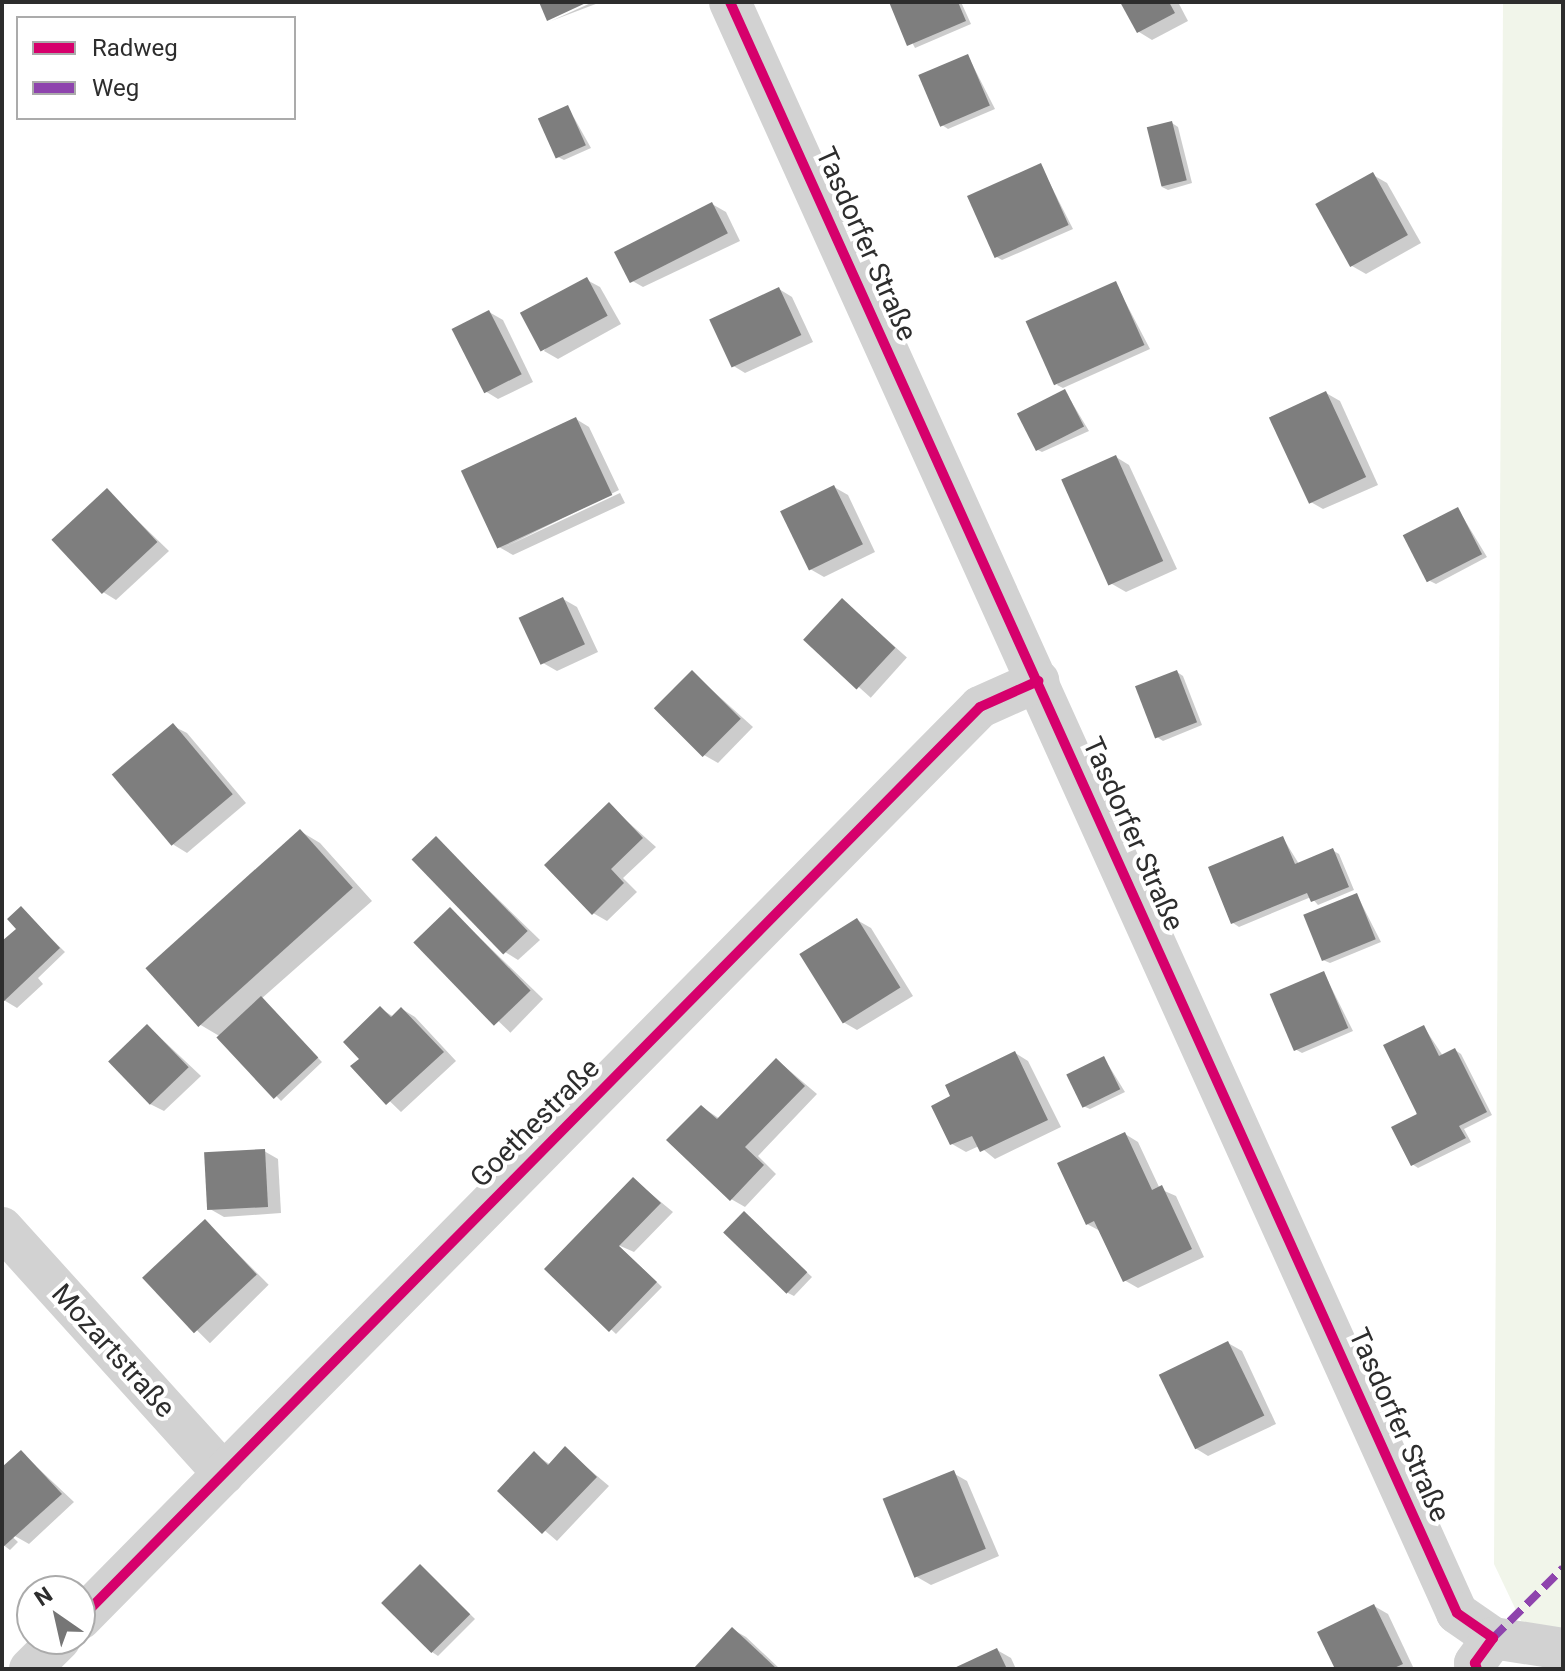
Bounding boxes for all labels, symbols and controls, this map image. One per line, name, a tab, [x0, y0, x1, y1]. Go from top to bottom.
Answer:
legend	[16, 16, 296, 120]
text: Radweg	[92, 34, 178, 62]
text: Weg	[92, 74, 139, 102]
street label: Tasdorfer Straße	[808, 142, 924, 346]
street label: Tasdorfer Straße	[1075, 732, 1191, 936]
street label: Goethestraße	[464, 1052, 606, 1194]
street label: Mozartstraße	[44, 1277, 182, 1425]
street label: Tasdorfer Straße	[1341, 1323, 1457, 1527]
north arrow	[16, 1575, 96, 1655]
text: N	[30, 1582, 57, 1611]

